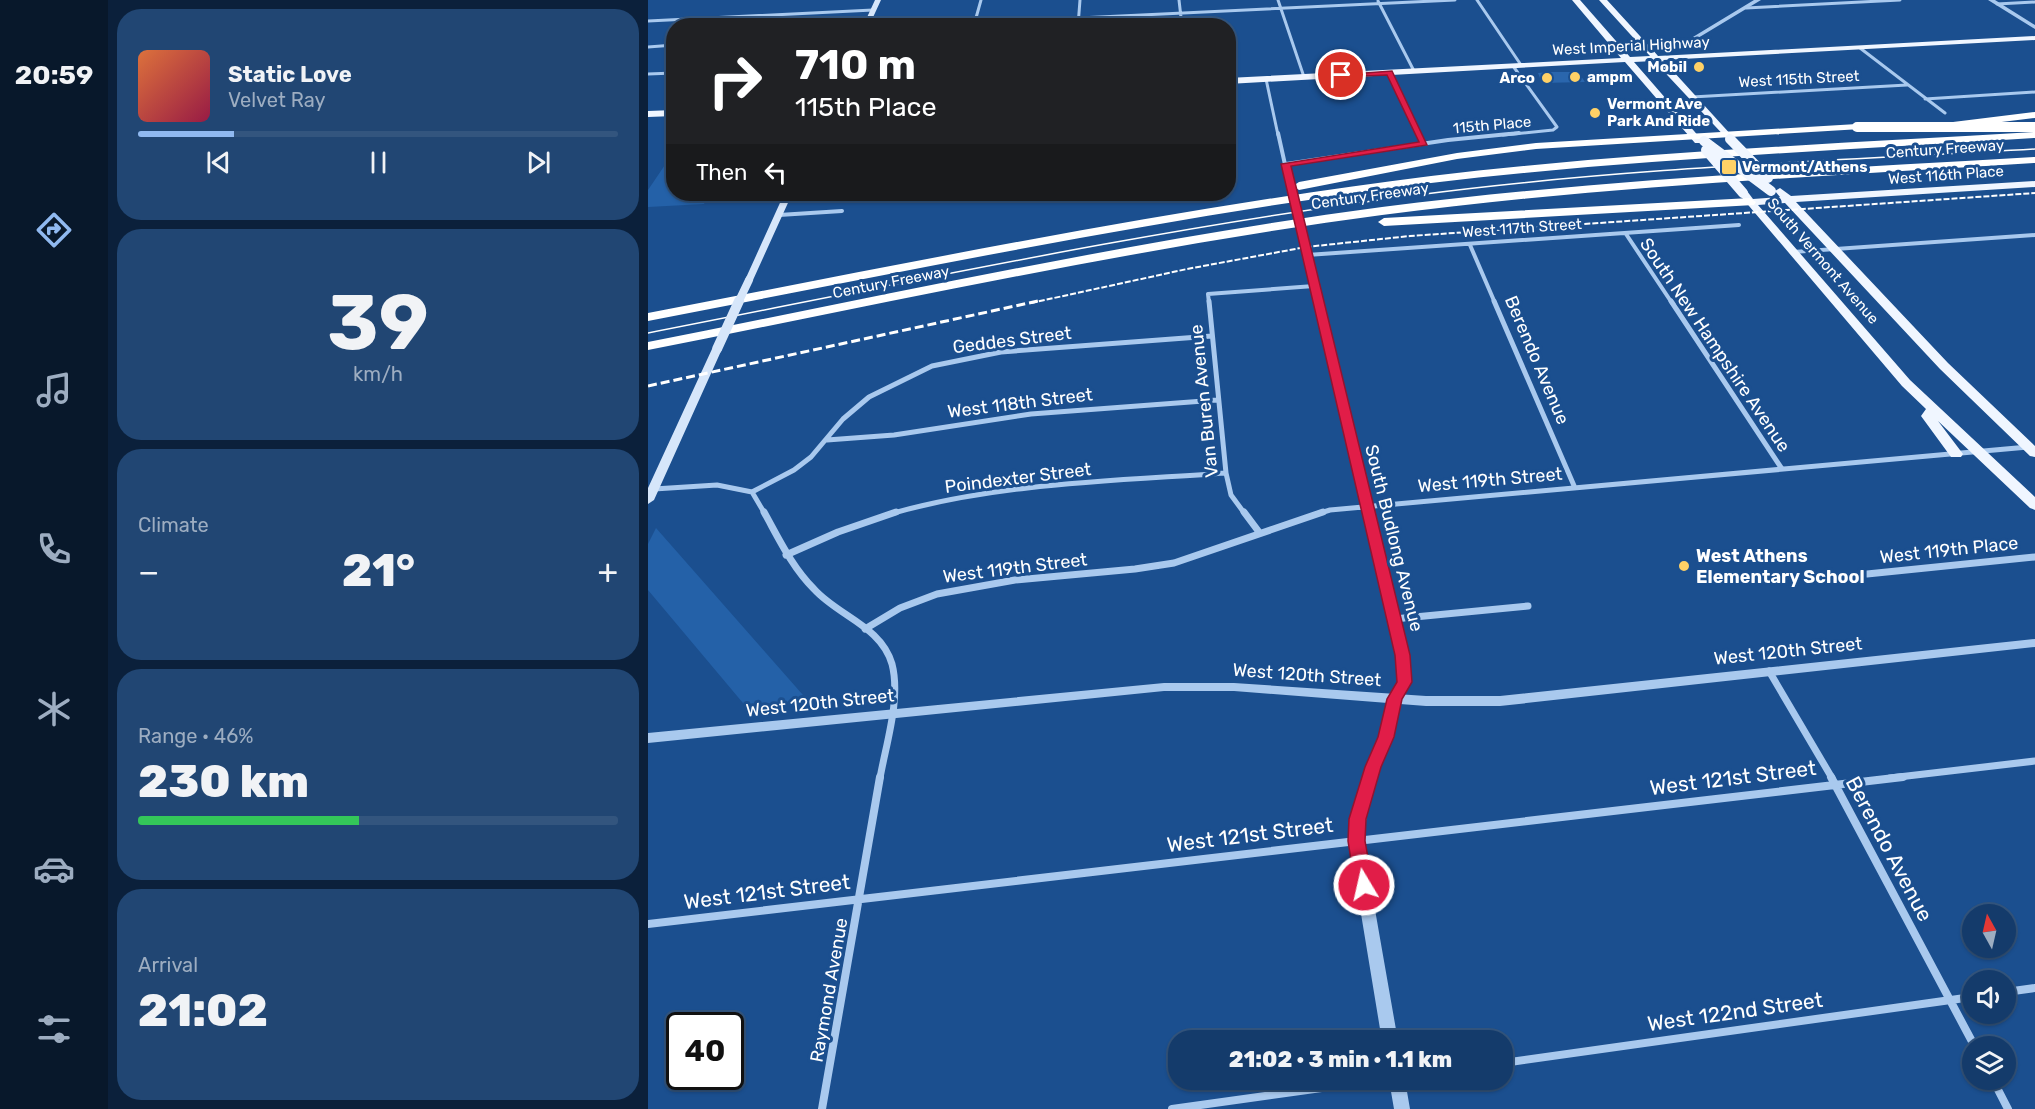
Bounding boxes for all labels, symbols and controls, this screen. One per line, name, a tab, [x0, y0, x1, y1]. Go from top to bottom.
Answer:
street label: West Imperial Highway	[1552, 33, 1710, 59]
text: 710 m	[795, 40, 916, 90]
icon: right	[696, 42, 774, 120]
pin	[1315, 49, 1366, 100]
icon: arrive	[1324, 58, 1357, 91]
place label: Mobil	[1647, 58, 1687, 76]
text: 20:59	[15, 59, 93, 91]
marker: Mobil	[1692, 60, 1706, 74]
text: Static Love	[228, 61, 352, 88]
street label: West 115th Street	[1738, 67, 1860, 91]
place label: ampm	[1587, 68, 1633, 86]
place label: Arco	[1500, 69, 1535, 87]
marker: ampm	[1568, 70, 1582, 84]
marker: Arco	[1540, 71, 1554, 85]
text: Velvet Ray	[228, 88, 326, 112]
text: 115th Place	[795, 91, 937, 123]
place label: Vermont Ave Park And Ride	[1607, 95, 1710, 130]
marker: Vermont Ave Park And Ride	[1588, 106, 1602, 120]
street label: 115th Place	[1452, 113, 1532, 137]
street label: Century Freeway	[1885, 136, 2005, 162]
icon: previous	[202, 146, 235, 179]
icon: pause	[362, 146, 395, 179]
icon: next	[522, 146, 555, 179]
icon: left	[759, 156, 792, 189]
marker: Vermont/Athens	[1720, 158, 1738, 176]
place label: Vermont/Athens	[1742, 158, 1868, 176]
text: Then	[696, 159, 747, 186]
street label: West 116th Place	[1887, 162, 2005, 188]
street label: Century Freeway	[1310, 179, 1430, 213]
street label: South Vermont Avenue	[1763, 194, 1883, 328]
icon: directions	[33, 209, 75, 251]
street label: West 117th Street	[1462, 215, 1583, 241]
street label: South New Hampshire Avenue	[1635, 234, 1795, 456]
street label: Century Freeway	[831, 262, 951, 302]
text: 39	[327, 276, 429, 369]
street label: Berendo Avenue	[1500, 292, 1574, 428]
street label: Geddes Street	[951, 322, 1073, 358]
street label: Van Buren Avenue	[1185, 324, 1223, 478]
text: km/h	[353, 362, 403, 386]
icon: music	[33, 369, 75, 411]
street label: West 118th Street	[946, 383, 1094, 423]
street label: South Budlong Avenue	[1360, 442, 1428, 634]
street label: Poindexter Street	[944, 458, 1092, 498]
street label: West 119th Street	[1417, 463, 1563, 497]
text: Climate	[138, 513, 209, 537]
icon: phone	[33, 528, 75, 570]
street label: West 119th Place	[1879, 532, 2019, 568]
text: 21°	[342, 544, 415, 597]
place label: West Athens Elementary School	[1696, 545, 1865, 588]
street label: West 119th Street	[942, 548, 1088, 588]
text: −	[138, 552, 159, 591]
text: +	[597, 552, 618, 591]
marker: West Athens Elementary School	[1677, 559, 1691, 573]
street label: West 120th Street	[1713, 632, 1863, 670]
street label: West 120th Street	[1232, 659, 1382, 691]
street label: West 120th Street	[745, 684, 895, 722]
icon: climate	[33, 688, 75, 730]
text: Range · 46%	[138, 724, 254, 748]
text: 230 km	[138, 755, 309, 808]
street label: West 121st Street	[1648, 755, 1817, 800]
street label: Berendo Avenue	[1841, 772, 1938, 926]
street label: West 121st Street	[1165, 812, 1334, 857]
icon: car	[33, 848, 75, 890]
position arrow	[1332, 853, 1396, 917]
street label: West 121st Street	[682, 869, 851, 914]
north arrow	[1962, 904, 2016, 958]
map controls	[1962, 904, 2016, 1090]
street label: Raymond Avenue	[805, 916, 853, 1064]
text: Arrival	[138, 953, 198, 977]
button: sound	[1962, 970, 2016, 1024]
text: 21:02	[138, 984, 268, 1037]
street label: West 122nd Street	[1646, 987, 1824, 1036]
icon: filters	[33, 1008, 75, 1050]
speed limit sign: 40	[666, 1012, 744, 1090]
button: layers	[1962, 1036, 2016, 1090]
text: 21:02 · 3 min · 1.1 km	[1229, 1046, 1452, 1073]

